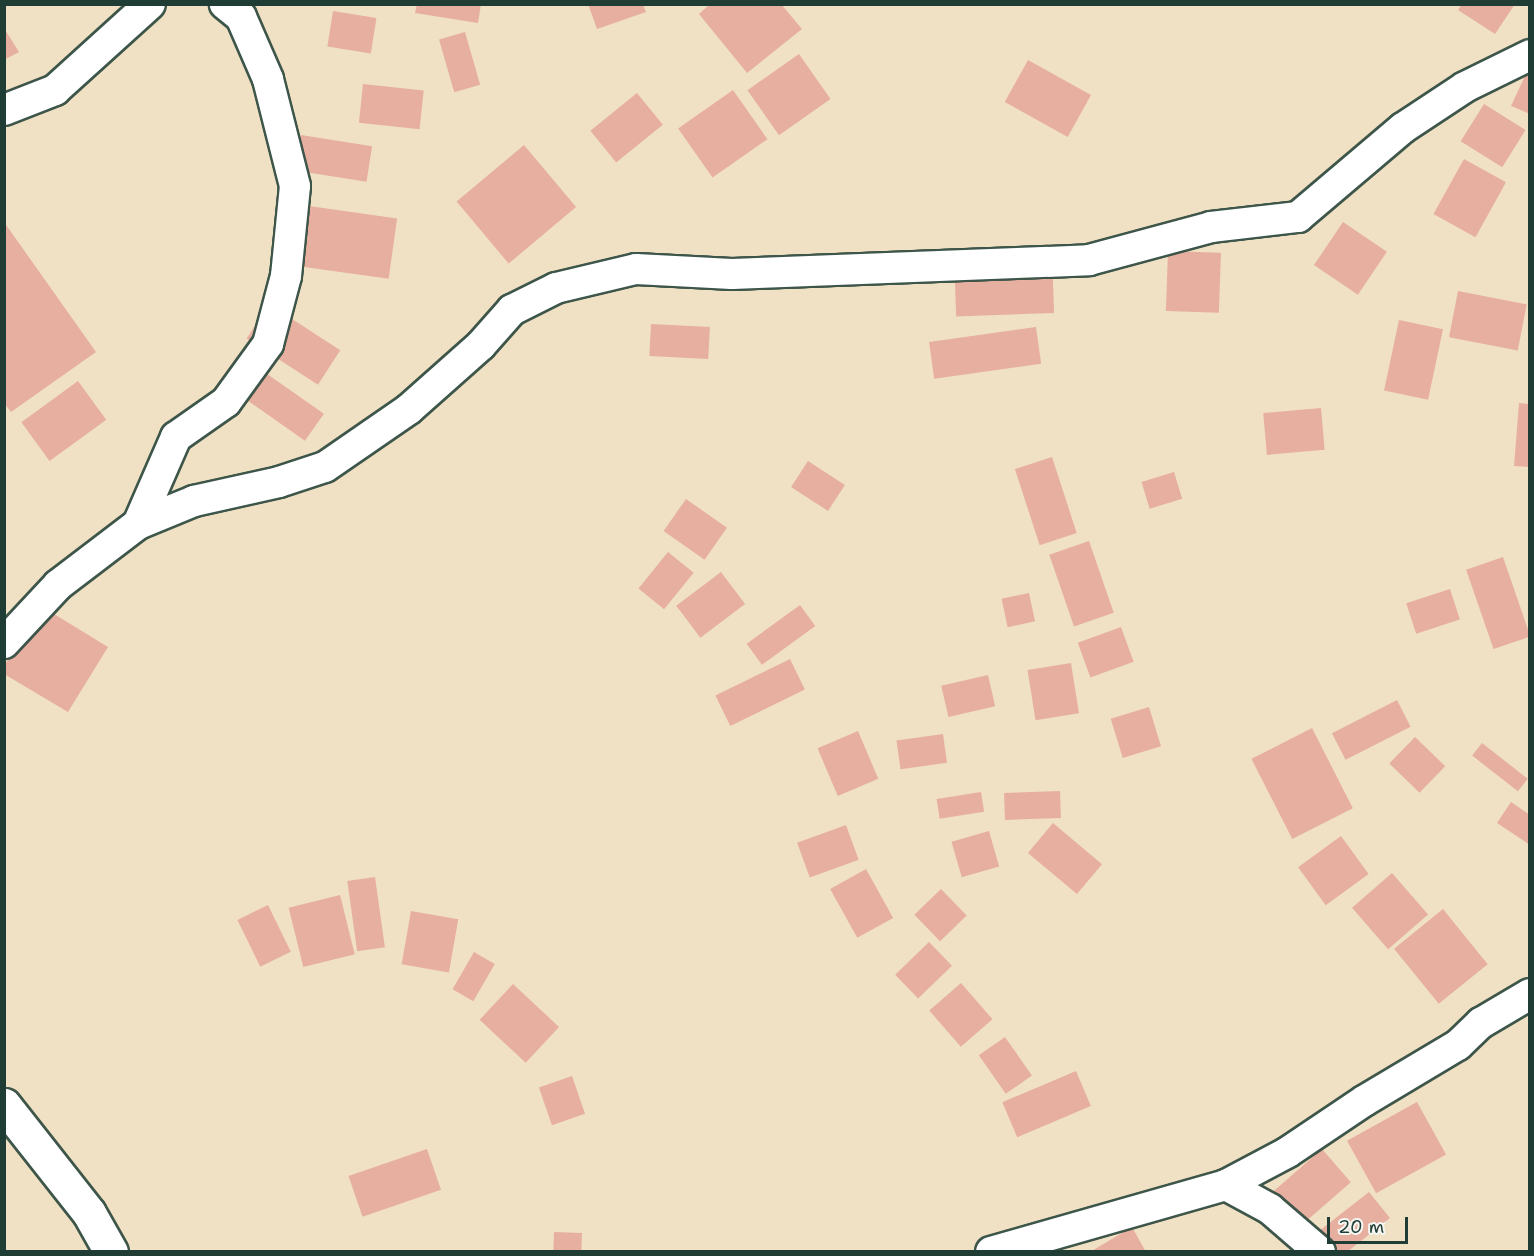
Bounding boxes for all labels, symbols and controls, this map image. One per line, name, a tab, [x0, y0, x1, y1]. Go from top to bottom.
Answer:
scale bar	[1330, 1205, 1411, 1243]
text: 20 m	[1338, 1215, 1384, 1239]

